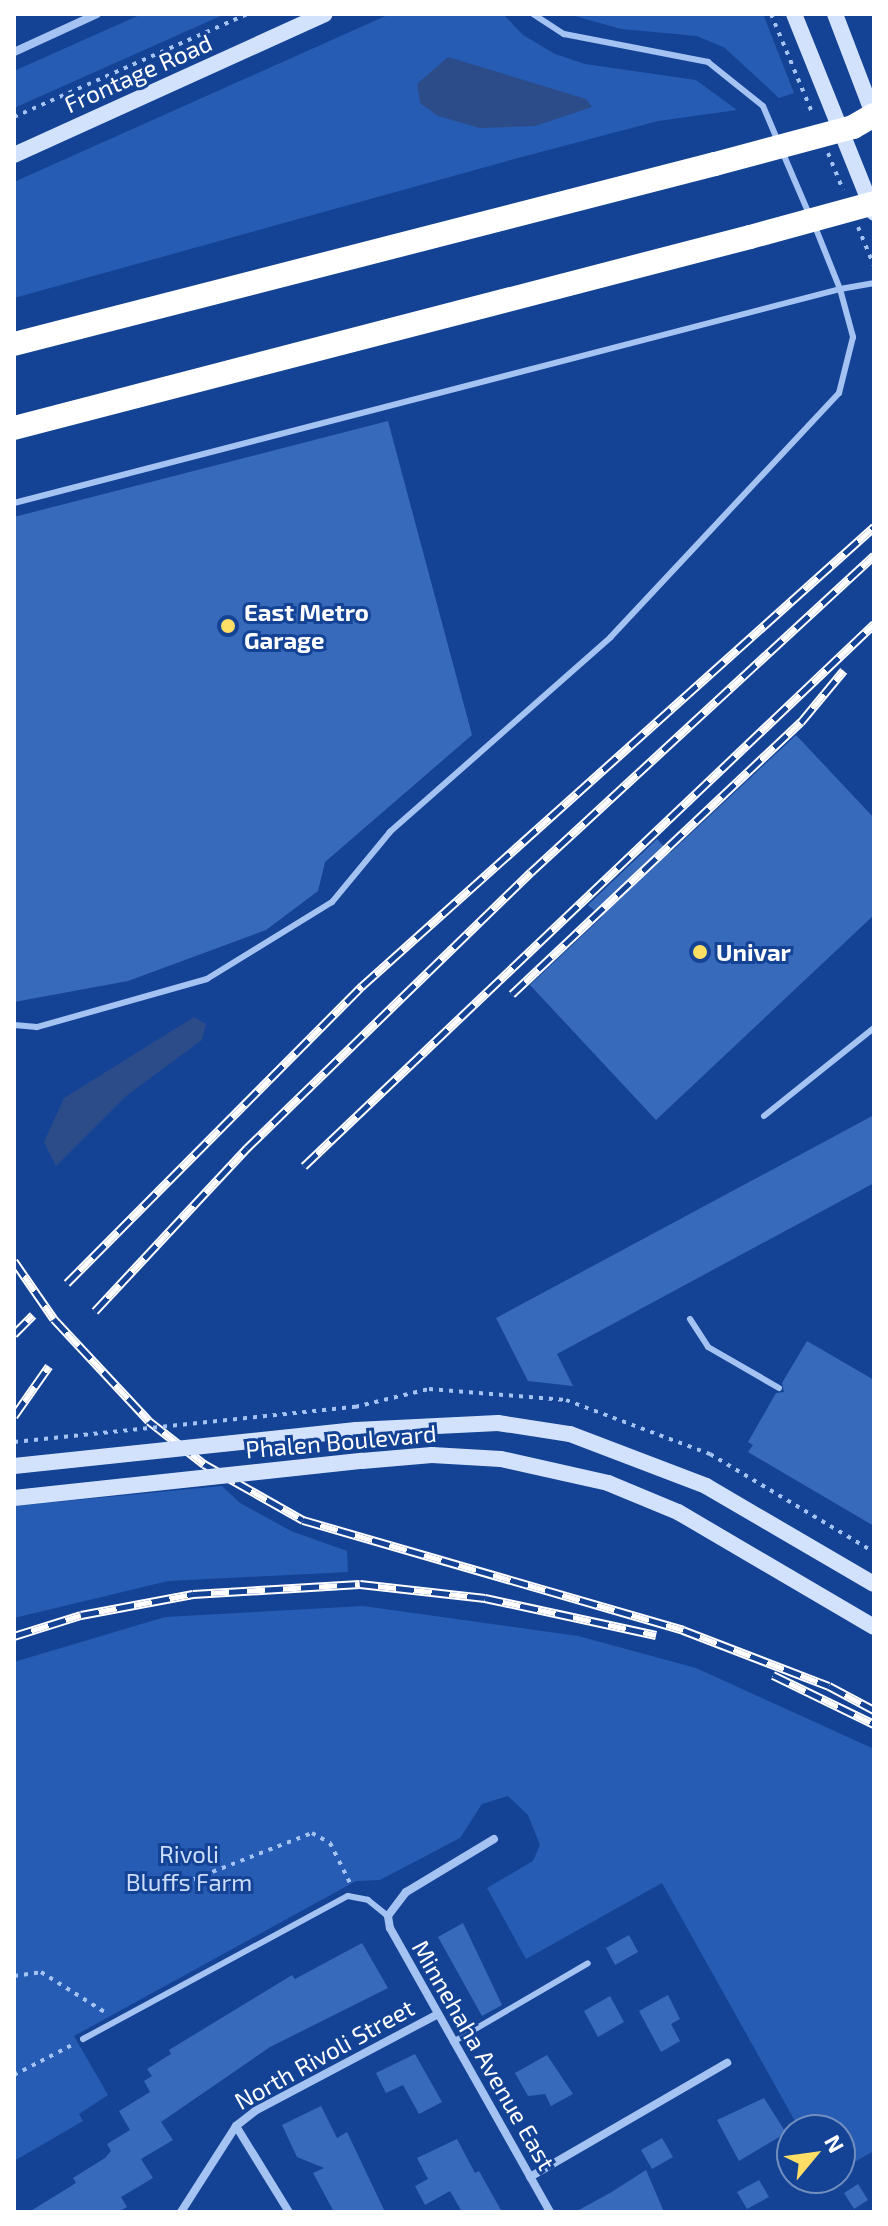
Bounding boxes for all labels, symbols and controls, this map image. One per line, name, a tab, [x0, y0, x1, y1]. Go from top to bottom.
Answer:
street label: Frontage Road	[60, 28, 216, 118]
place label: East Metro Garage	[244, 598, 369, 654]
marker: East Metro Garage	[219, 617, 237, 635]
place label: Univar	[716, 938, 791, 966]
marker: Univar	[691, 943, 709, 961]
street label: Phalen Boulevard	[244, 1418, 438, 1464]
park label: Rivoli Bluffs Farm	[126, 1840, 252, 1896]
street label: Minnehaha Avenue East	[406, 1935, 562, 2175]
street label: North Rivoli Street	[229, 1993, 419, 2115]
north arrow	[776, 2114, 856, 2194]
text: N	[820, 2130, 850, 2157]

